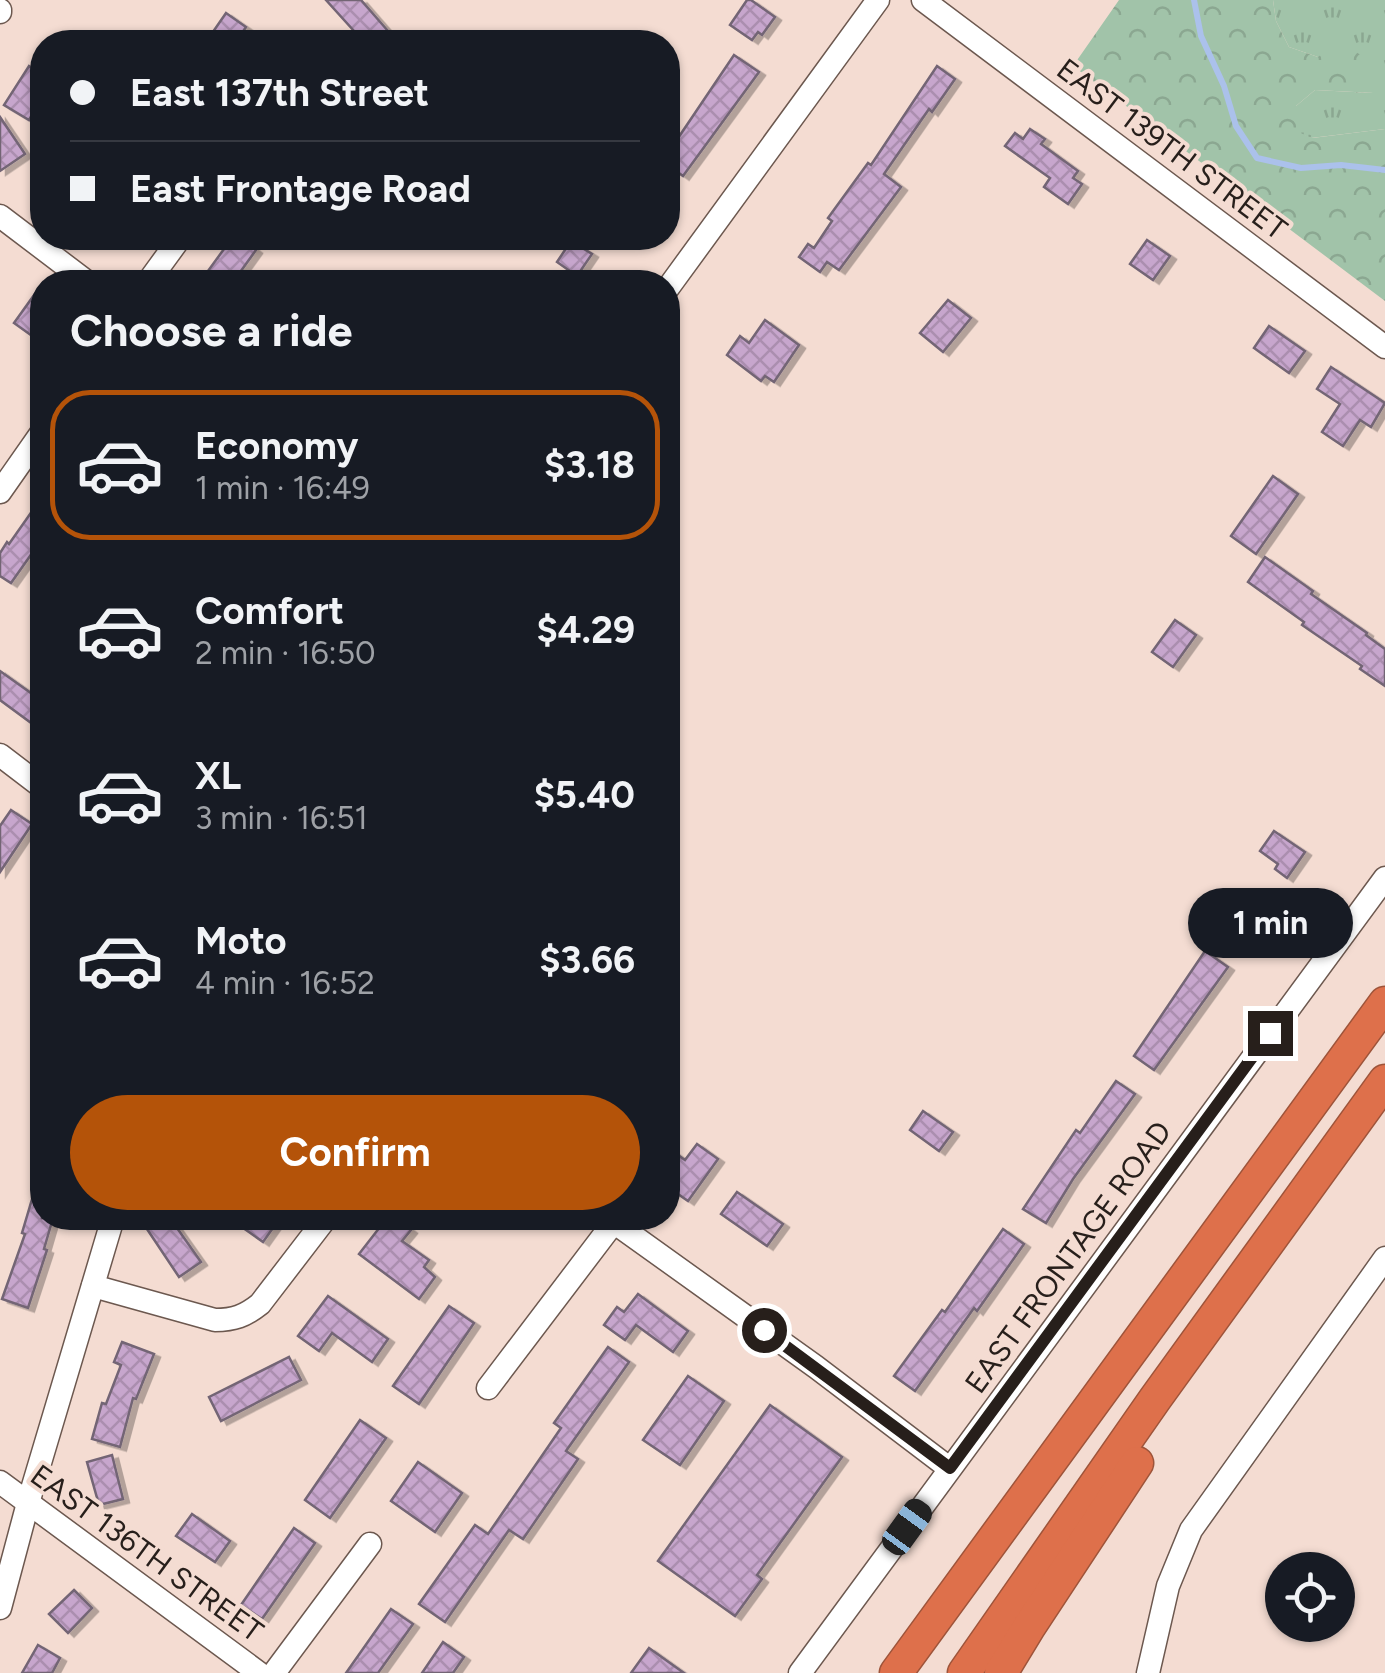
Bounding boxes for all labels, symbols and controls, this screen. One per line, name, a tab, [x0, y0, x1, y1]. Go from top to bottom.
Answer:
street label: EAST 139TH STREET	[1050, 50, 1295, 248]
text: East 137th Street	[130, 70, 429, 116]
text: East Frontage Road	[130, 166, 471, 212]
text: Choose a ride	[70, 303, 352, 357]
icon: car	[75, 420, 165, 510]
text: Economy	[195, 423, 358, 469]
text: $3.18	[544, 442, 635, 488]
text: 1 min · 16:49	[195, 469, 370, 507]
icon: car	[75, 585, 165, 675]
text: Comfort	[195, 588, 344, 634]
text: $4.29	[536, 607, 635, 653]
text: 2 min · 16:50	[195, 634, 376, 672]
icon: car	[75, 750, 165, 840]
text: XL	[195, 753, 241, 799]
text: $5.40	[534, 772, 635, 818]
text: 3 min · 16:51	[195, 799, 368, 837]
callout: 1 min	[1188, 888, 1352, 958]
text: 1 min	[1233, 904, 1308, 942]
icon: car	[75, 915, 165, 1005]
text: Moto	[195, 918, 287, 964]
text: $3.66	[539, 937, 635, 983]
text: 4 min · 16:52	[195, 964, 375, 1002]
route end	[1248, 1011, 1293, 1056]
button: Confirm	[70, 1095, 640, 1210]
street label: EAST FRONTAGE ROAD	[957, 1114, 1179, 1400]
route start	[742, 1308, 787, 1353]
street label: EAST 136TH STREET	[23, 1456, 271, 1650]
car	[877, 1494, 937, 1560]
map controls	[1265, 1552, 1355, 1642]
button: locate	[1265, 1552, 1355, 1642]

